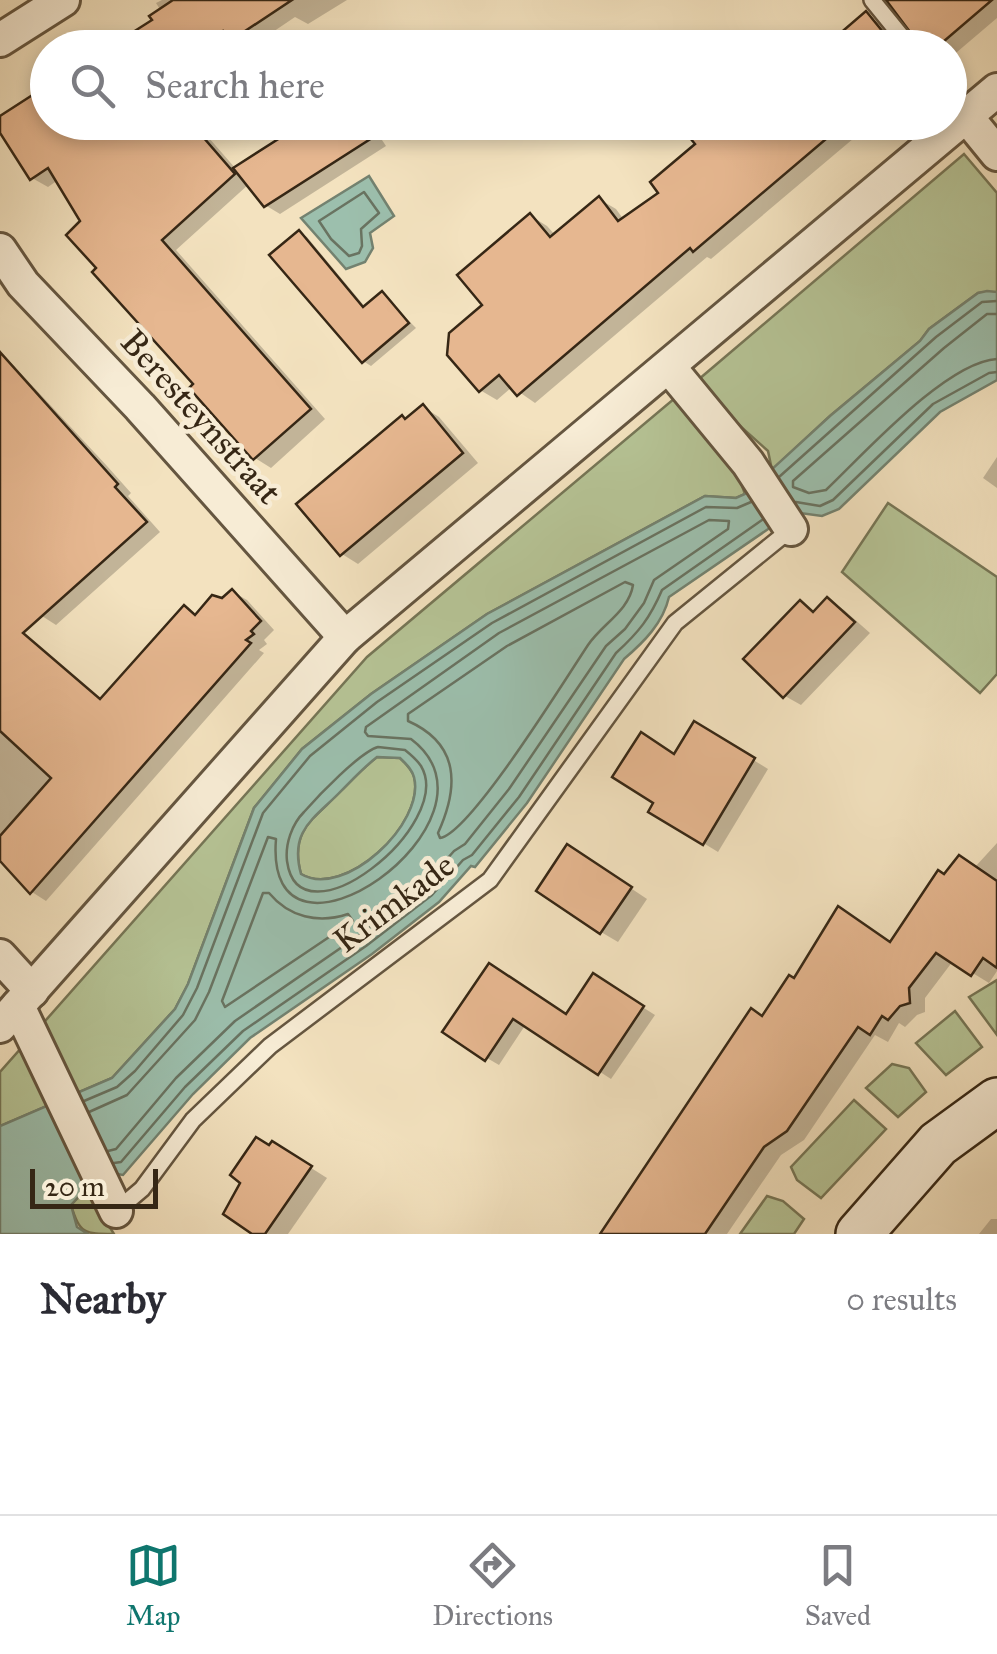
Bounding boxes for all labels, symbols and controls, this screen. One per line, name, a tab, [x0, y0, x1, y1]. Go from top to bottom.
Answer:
search box	[30, 30, 967, 140]
icon: search	[65, 58, 120, 113]
text: Search here	[145, 62, 325, 108]
street label: Beresteynstraat	[111, 321, 291, 513]
street label: Krimkade	[325, 844, 463, 962]
scale bar	[30, 1164, 158, 1208]
text: 20 m	[45, 1169, 105, 1204]
text: Nearby	[40, 1273, 165, 1325]
text: 0 results	[846, 1280, 957, 1319]
tab: Map	[126, 1538, 181, 1633]
tab: Directions	[432, 1538, 553, 1633]
tab: Saved	[805, 1538, 871, 1633]

